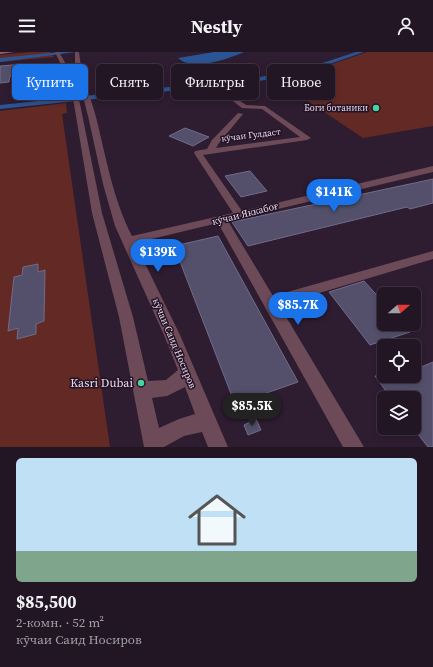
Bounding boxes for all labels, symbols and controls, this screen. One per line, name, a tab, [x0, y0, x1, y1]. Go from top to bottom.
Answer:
text: Nestly	[191, 14, 242, 39]
icon: menu	[16, 15, 38, 37]
icon: person	[395, 15, 417, 37]
chip: Купить	[12, 64, 88, 100]
chip: Снять	[96, 64, 163, 100]
chip: Фильтры	[171, 64, 259, 100]
chip: Новое	[267, 64, 335, 100]
place label: Боги ботаники	[304, 102, 368, 114]
marker: Боги ботаники	[371, 103, 381, 113]
street label: кӯчаи Гулдаст	[221, 125, 282, 145]
pin: $141K	[306, 179, 362, 213]
text: $141K	[315, 183, 353, 200]
street label: кӯчаи Яккабоғ	[211, 199, 280, 228]
pin: $139K	[130, 239, 186, 273]
text: $139K	[139, 243, 177, 260]
north arrow	[377, 287, 421, 331]
map controls	[377, 287, 421, 435]
pin: $85.7K	[265, 292, 331, 326]
street label: кӯчаи Саид Носиров	[150, 296, 199, 390]
text: $85.7K	[277, 296, 319, 313]
button: locate	[377, 339, 421, 383]
place label: Kasri Dubai	[70, 375, 133, 391]
marker: Kasri Dubai	[136, 378, 146, 388]
button: layers	[377, 391, 421, 435]
pin: $85.5K	[219, 393, 285, 427]
text: $85.5K	[231, 397, 273, 414]
icon: home	[181, 484, 253, 556]
text: $85,500	[16, 590, 76, 614]
text: 2-комн. · 52 m²	[16, 614, 104, 631]
text: кӯчаи Саид Носиров	[16, 631, 142, 648]

